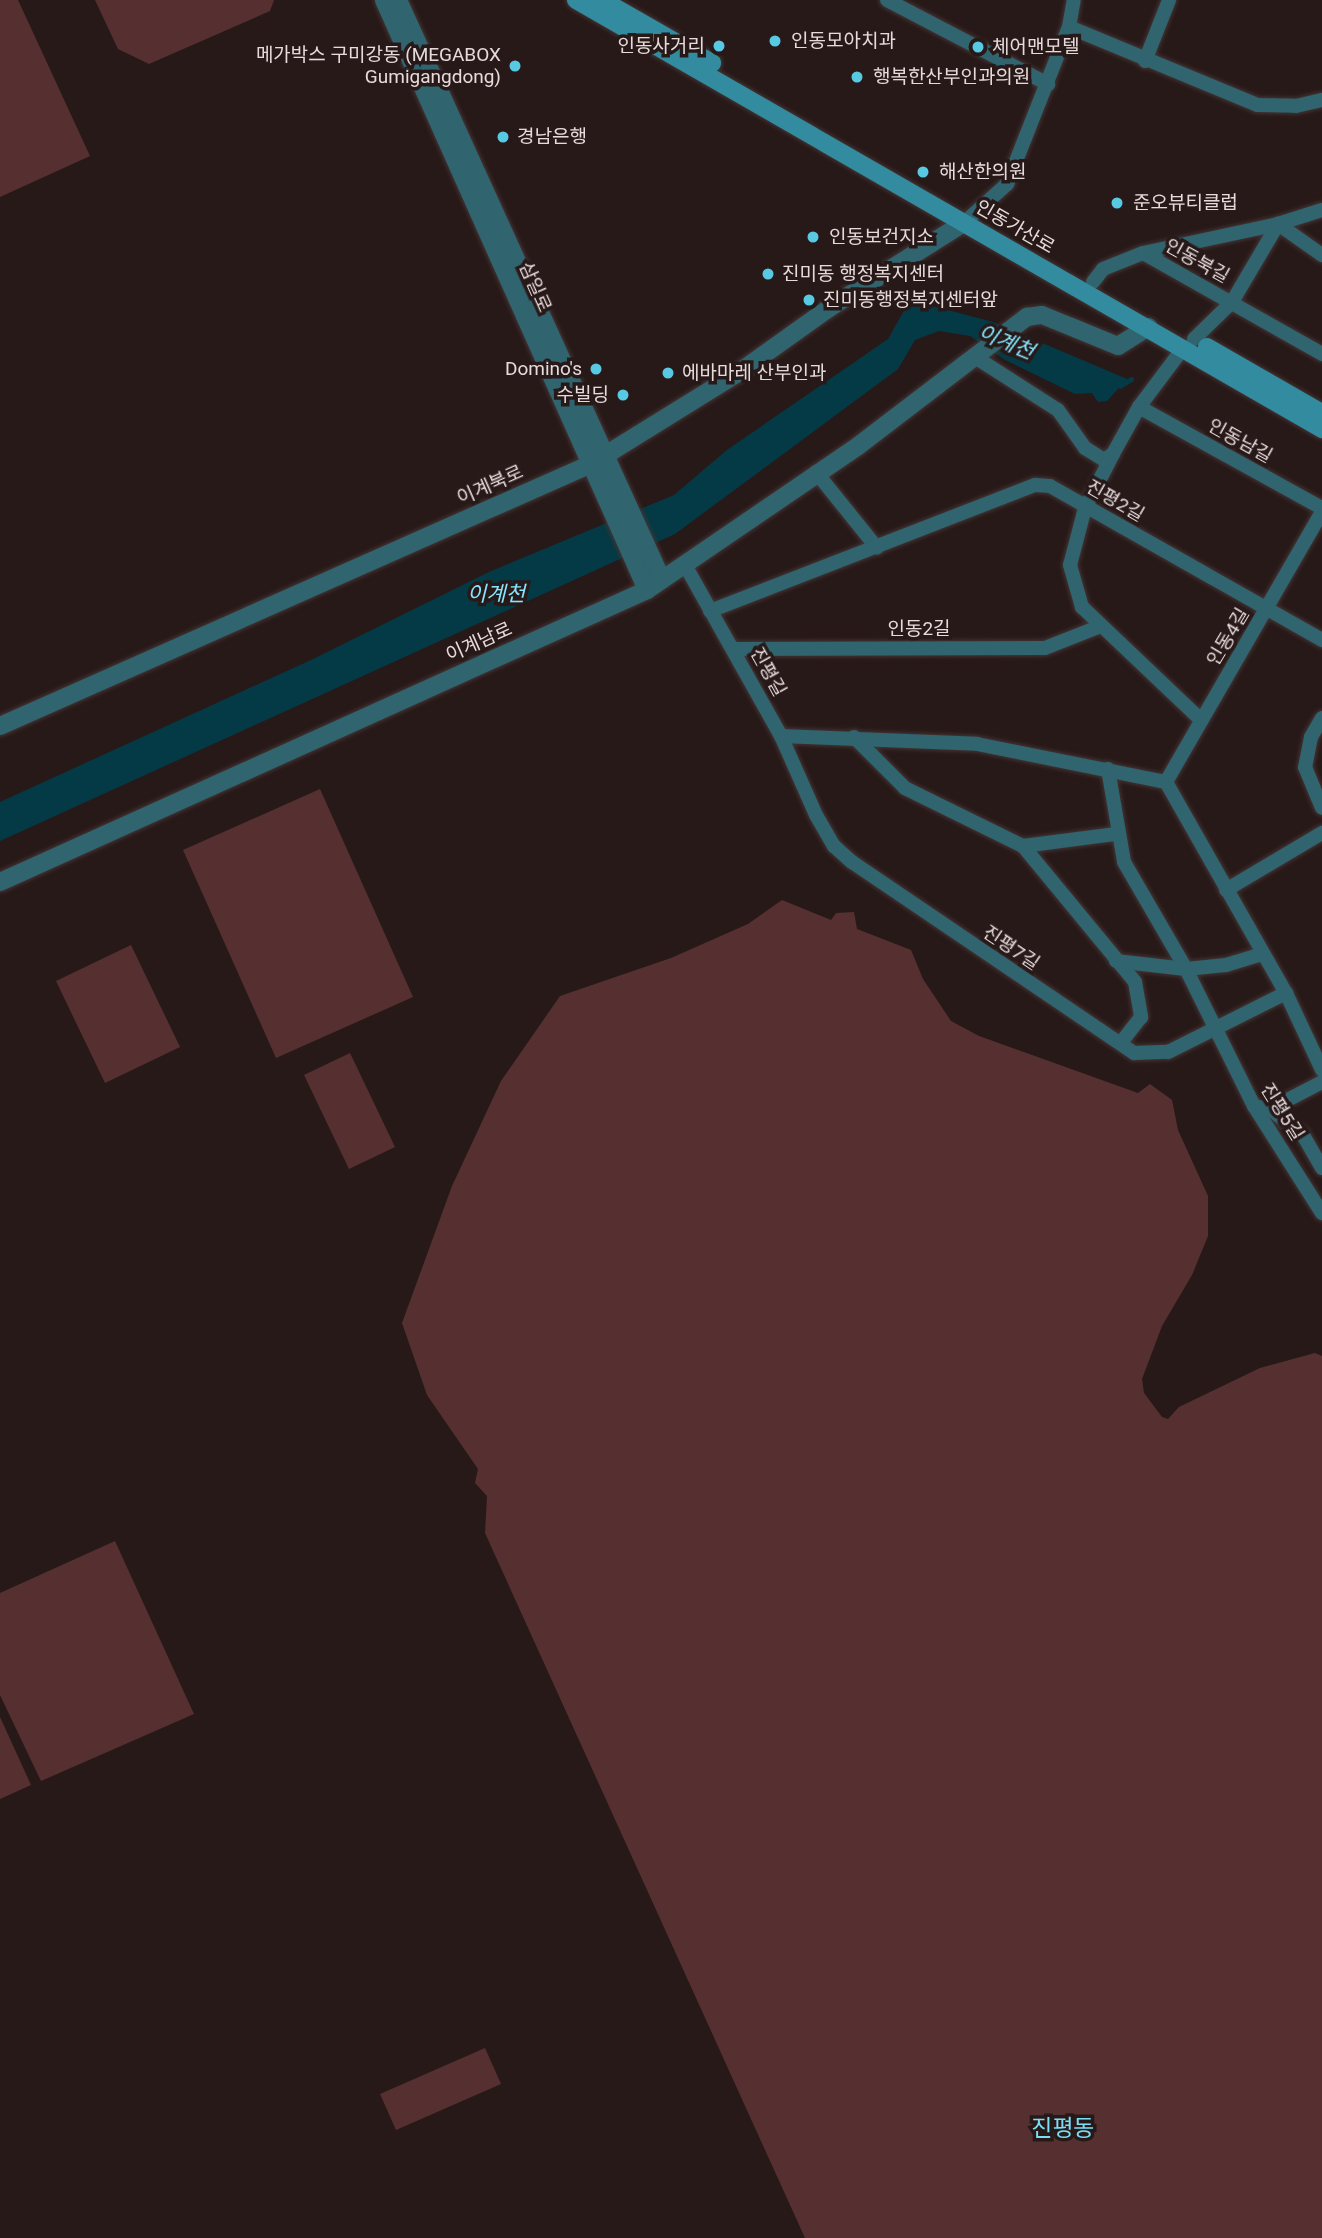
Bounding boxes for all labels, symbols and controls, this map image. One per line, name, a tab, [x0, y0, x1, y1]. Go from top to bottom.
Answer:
place label: 인동모아치과	[791, 30, 896, 52]
marker: 인동모아치과	[765, 31, 785, 51]
place label: 인동사거리	[618, 35, 705, 57]
place label: 체어맨모텔	[992, 36, 1079, 58]
marker: 인동사거리	[711, 38, 727, 54]
marker: 체어맨모텔	[970, 39, 986, 55]
place label: 메가박스 구미강동 (MEGABOX Gumigangdong)	[256, 44, 501, 88]
marker: 메가박스 구미강동 (MEGABOX Gumigangdong)	[507, 58, 523, 74]
place label: 행복한산부인과의원	[873, 66, 1030, 88]
marker: 행복한산부인과의원	[847, 67, 867, 87]
place label: 경남은행	[517, 126, 587, 148]
marker: 경남은행	[495, 129, 511, 145]
place label: 해산한의원	[939, 161, 1026, 183]
marker: 해산한의원	[913, 162, 933, 182]
place label: 준오뷰티클럽	[1133, 192, 1238, 214]
marker: 준오뷰티클럽	[1107, 193, 1127, 213]
street label: 인동가산로	[971, 195, 1059, 259]
place label: 인동보건지소	[829, 226, 934, 248]
marker: 인동보건지소	[803, 227, 823, 247]
street label: 인동북길	[1161, 234, 1233, 288]
street label: 삼일로	[514, 258, 556, 316]
place label: 진미동 행정복지센터	[782, 263, 944, 285]
marker: 진미동 행정복지센터	[760, 266, 776, 282]
place label: 진미동행정복지센터앞	[823, 289, 998, 311]
marker: 진미동행정복지센터앞	[801, 292, 817, 308]
water label: 이계천	[974, 319, 1038, 365]
place label: Domino's	[505, 358, 582, 380]
marker: Domino's	[588, 361, 604, 377]
place label: 에바마레 산부인과	[682, 362, 827, 384]
marker: 에바마레 산부인과	[660, 365, 676, 381]
place label: 수빌딩	[557, 384, 609, 406]
marker: 수빌딩	[615, 387, 631, 403]
street label: 인동남길	[1204, 414, 1276, 468]
street label: 이계북로	[453, 460, 527, 510]
street label: 진평2길	[1082, 475, 1148, 527]
water label: 이계천	[467, 581, 525, 607]
street label: 인동4길	[1202, 604, 1254, 670]
street label: 이계남로	[442, 617, 516, 667]
street label: 인동2길	[887, 618, 951, 640]
street label: 진평길	[745, 644, 791, 700]
street label: 진평7길	[978, 921, 1044, 975]
street label: 진평5길	[1256, 1079, 1308, 1145]
district label: 진평동	[1031, 2115, 1095, 2143]

